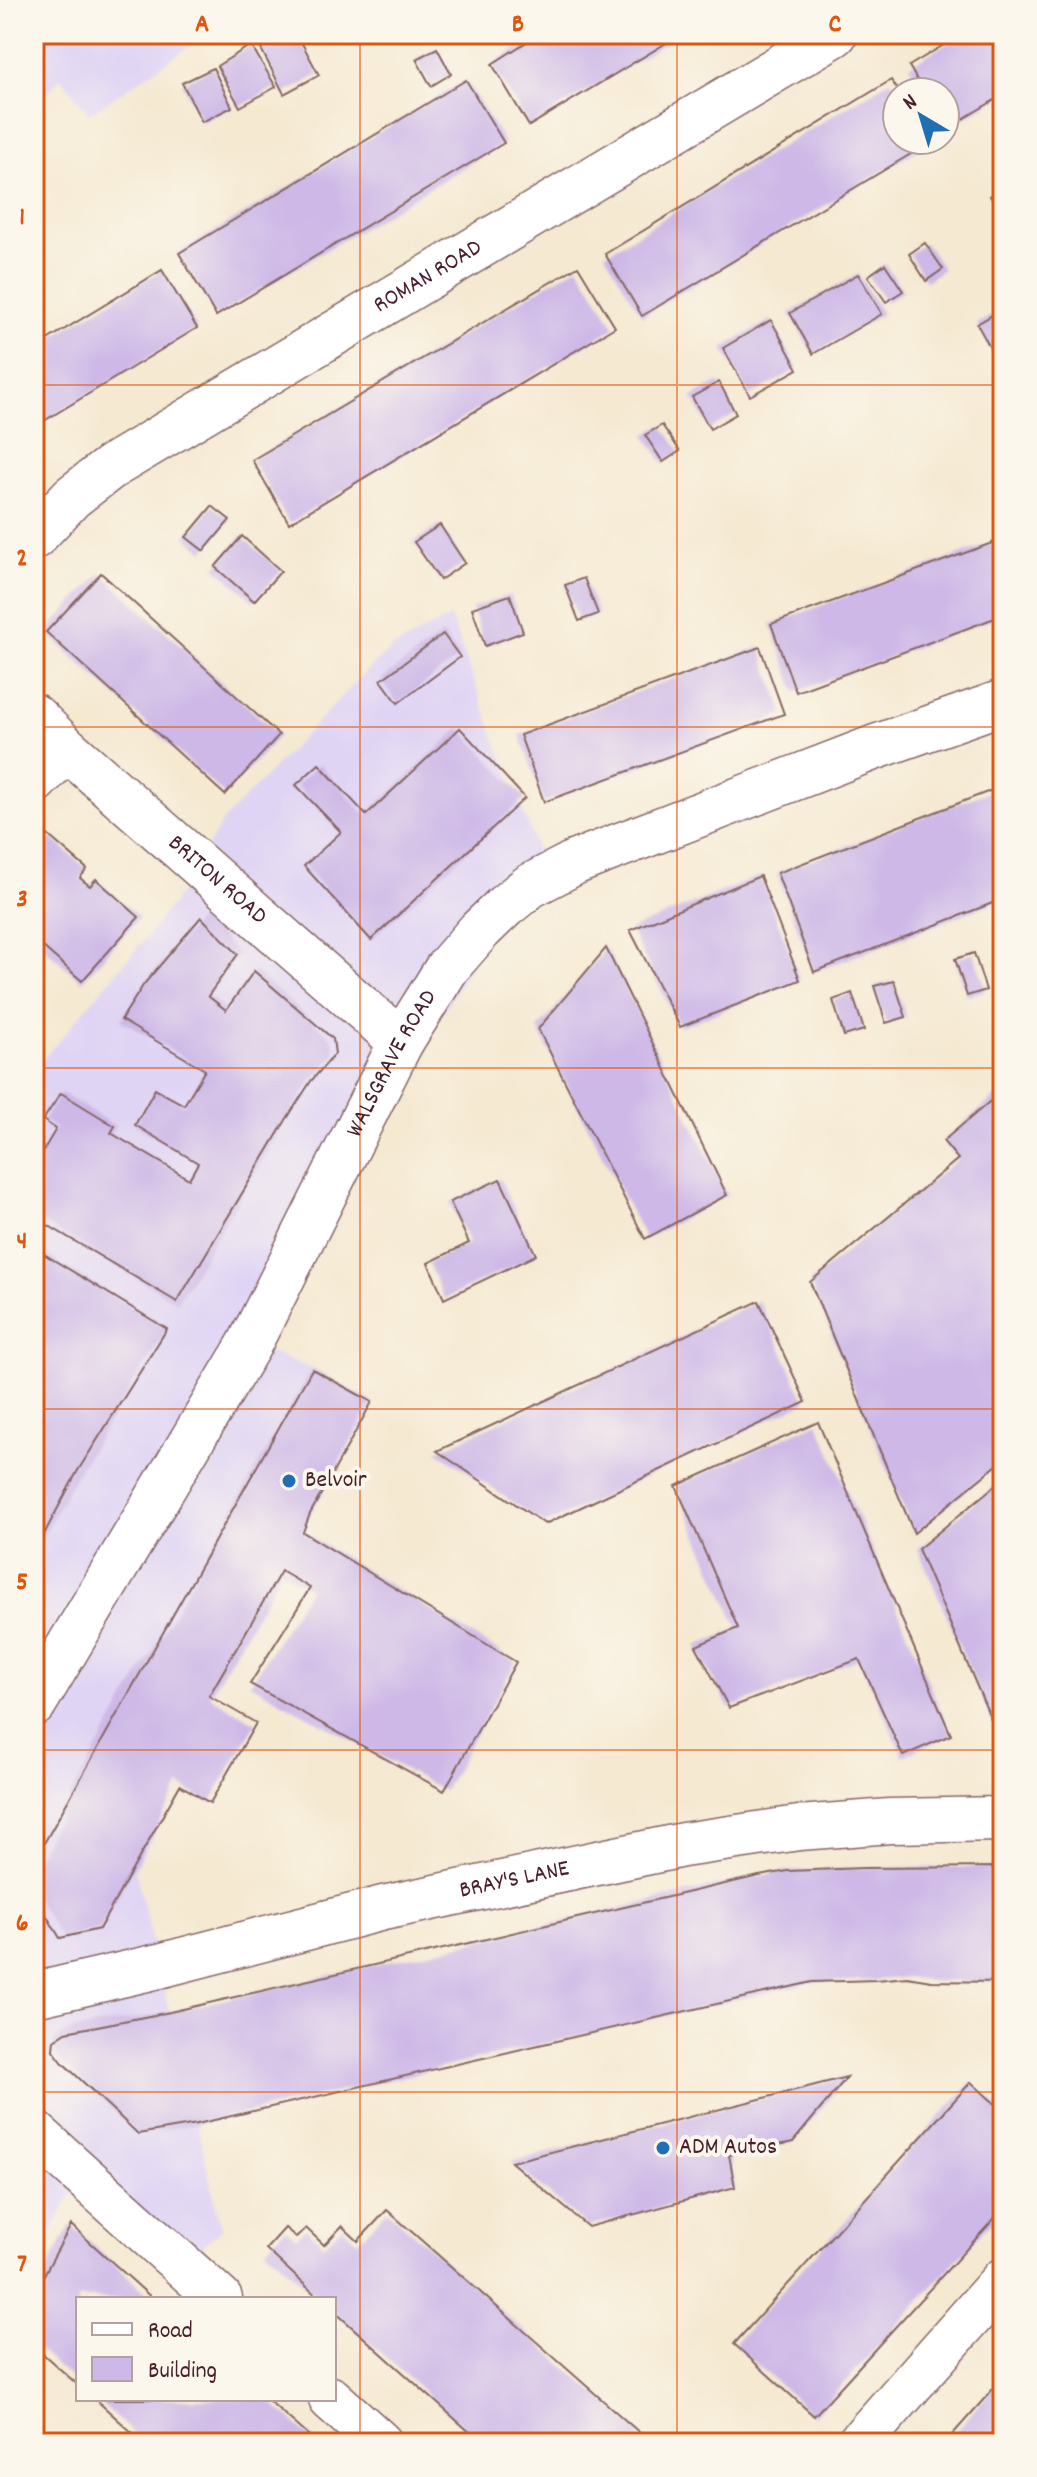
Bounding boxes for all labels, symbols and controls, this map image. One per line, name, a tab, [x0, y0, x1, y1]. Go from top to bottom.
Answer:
text: A	[195, 7, 209, 44]
text: B	[512, 7, 524, 44]
text: C	[829, 7, 842, 44]
north arrow	[881, 76, 961, 156]
text: N	[897, 87, 925, 119]
text: 1	[19, 200, 25, 237]
street label: ROMAN ROAD	[368, 232, 489, 323]
text: 2	[16, 541, 28, 578]
street label: BRITON ROAD	[160, 827, 274, 934]
text: 3	[16, 882, 28, 919]
street label: WALSGRAVE ROAD	[339, 984, 446, 1144]
text: 4	[17, 1224, 27, 1261]
place label: Belvoir	[305, 1464, 367, 1498]
marker: Belvoir	[280, 1472, 298, 1490]
text: 5	[16, 1565, 28, 1602]
street label: BRAY'S LANE	[456, 1852, 573, 1908]
text: 6	[16, 1906, 28, 1943]
place label: ADM Autos	[679, 2131, 777, 2165]
marker: ADM Autos	[654, 2139, 672, 2157]
text: 7	[17, 2247, 27, 2284]
legend	[76, 2297, 336, 2401]
text: Road	[148, 2315, 193, 2349]
text: Building	[148, 2355, 217, 2389]

